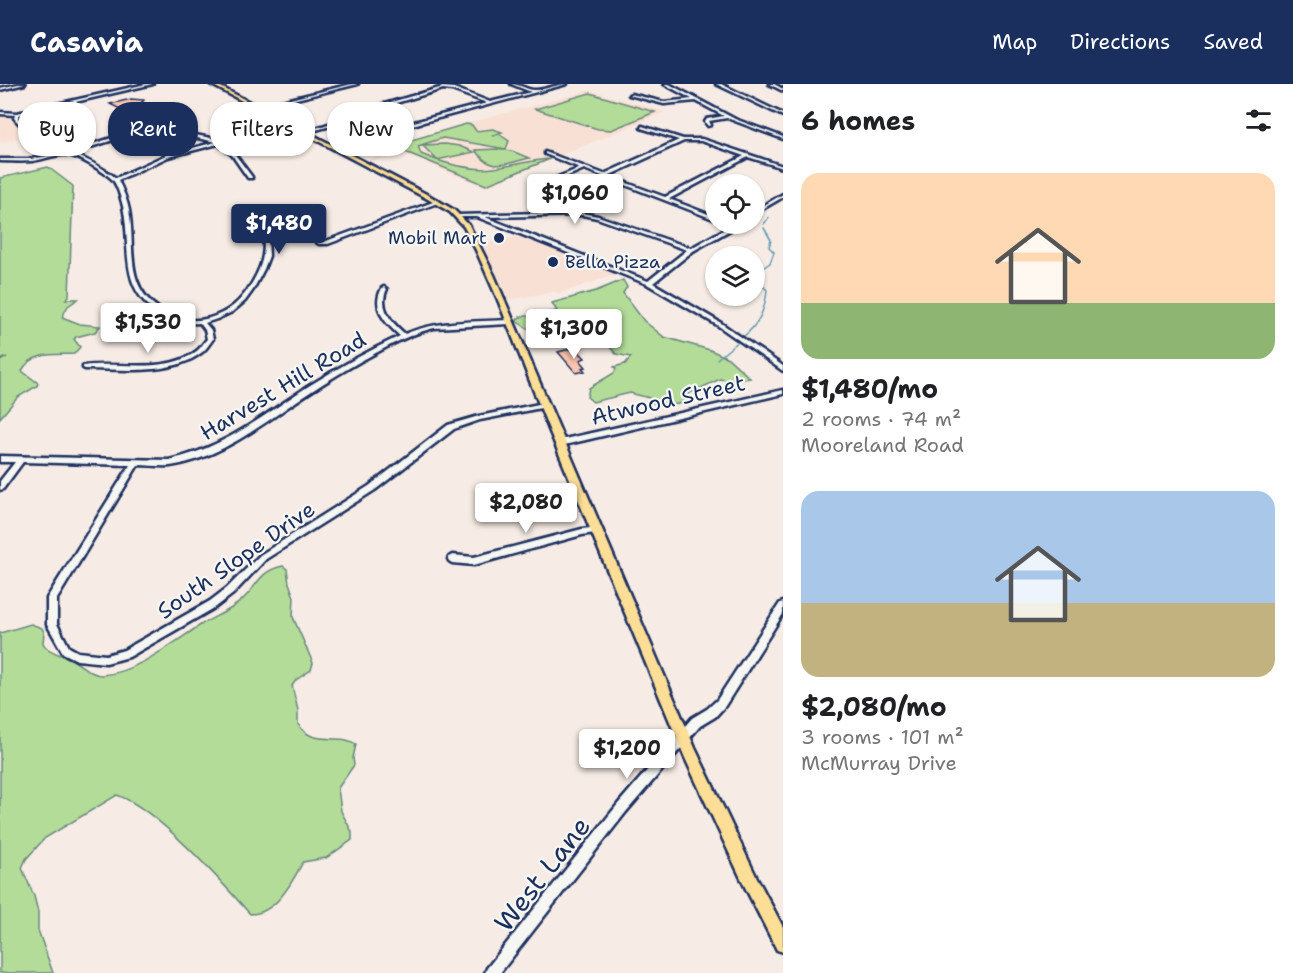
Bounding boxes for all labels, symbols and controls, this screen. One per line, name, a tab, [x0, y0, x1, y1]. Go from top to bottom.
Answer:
text: Casavia	[30, 23, 143, 61]
text: Map	[992, 28, 1037, 56]
text: Directions	[1070, 28, 1170, 56]
text: Saved	[1203, 28, 1263, 56]
chip: Buy	[18, 102, 96, 156]
chip: Rent	[108, 102, 198, 156]
chip: Filters	[210, 102, 315, 156]
chip: New	[327, 102, 414, 156]
text: 6 homes	[801, 103, 915, 138]
icon: filters	[1242, 104, 1275, 137]
pin: $1,060	[526, 174, 624, 225]
map controls	[705, 174, 765, 306]
button: locate	[705, 174, 765, 234]
text: $1,060	[541, 180, 609, 206]
pin: $1,480	[230, 204, 328, 255]
text: $1,480	[245, 210, 313, 236]
icon: home	[984, 212, 1092, 320]
place label: Mobil Mart	[388, 226, 487, 250]
marker: Mobil Mart	[492, 231, 506, 245]
button: layers	[705, 246, 765, 306]
place label: Bella Pizza	[565, 250, 660, 274]
marker: Bella Pizza	[546, 255, 560, 269]
pin: $1,530	[99, 303, 197, 354]
text: $1,530	[115, 309, 181, 335]
pin: $1,300	[525, 309, 623, 360]
text: $1,300	[540, 315, 608, 341]
street label: Harvest Hill Road	[195, 325, 371, 447]
street label: Atwood Street	[588, 368, 748, 432]
text: $1,480/mo	[801, 371, 938, 406]
text: 2 rooms · 74 m²	[801, 406, 961, 432]
text: Mooreland Road	[801, 432, 964, 458]
pin: $2,080	[477, 483, 575, 534]
text: $2,080	[489, 489, 563, 515]
street label: South Slope Drive	[151, 495, 321, 625]
icon: home	[984, 530, 1092, 638]
text: $2,080/mo	[801, 689, 947, 724]
text: 3 rooms · 101 m²	[801, 724, 964, 750]
pin: $1,200	[578, 729, 676, 780]
text: $1,200	[593, 735, 661, 761]
text: McMurray Drive	[801, 750, 957, 776]
street label: West Lane	[485, 809, 599, 939]

